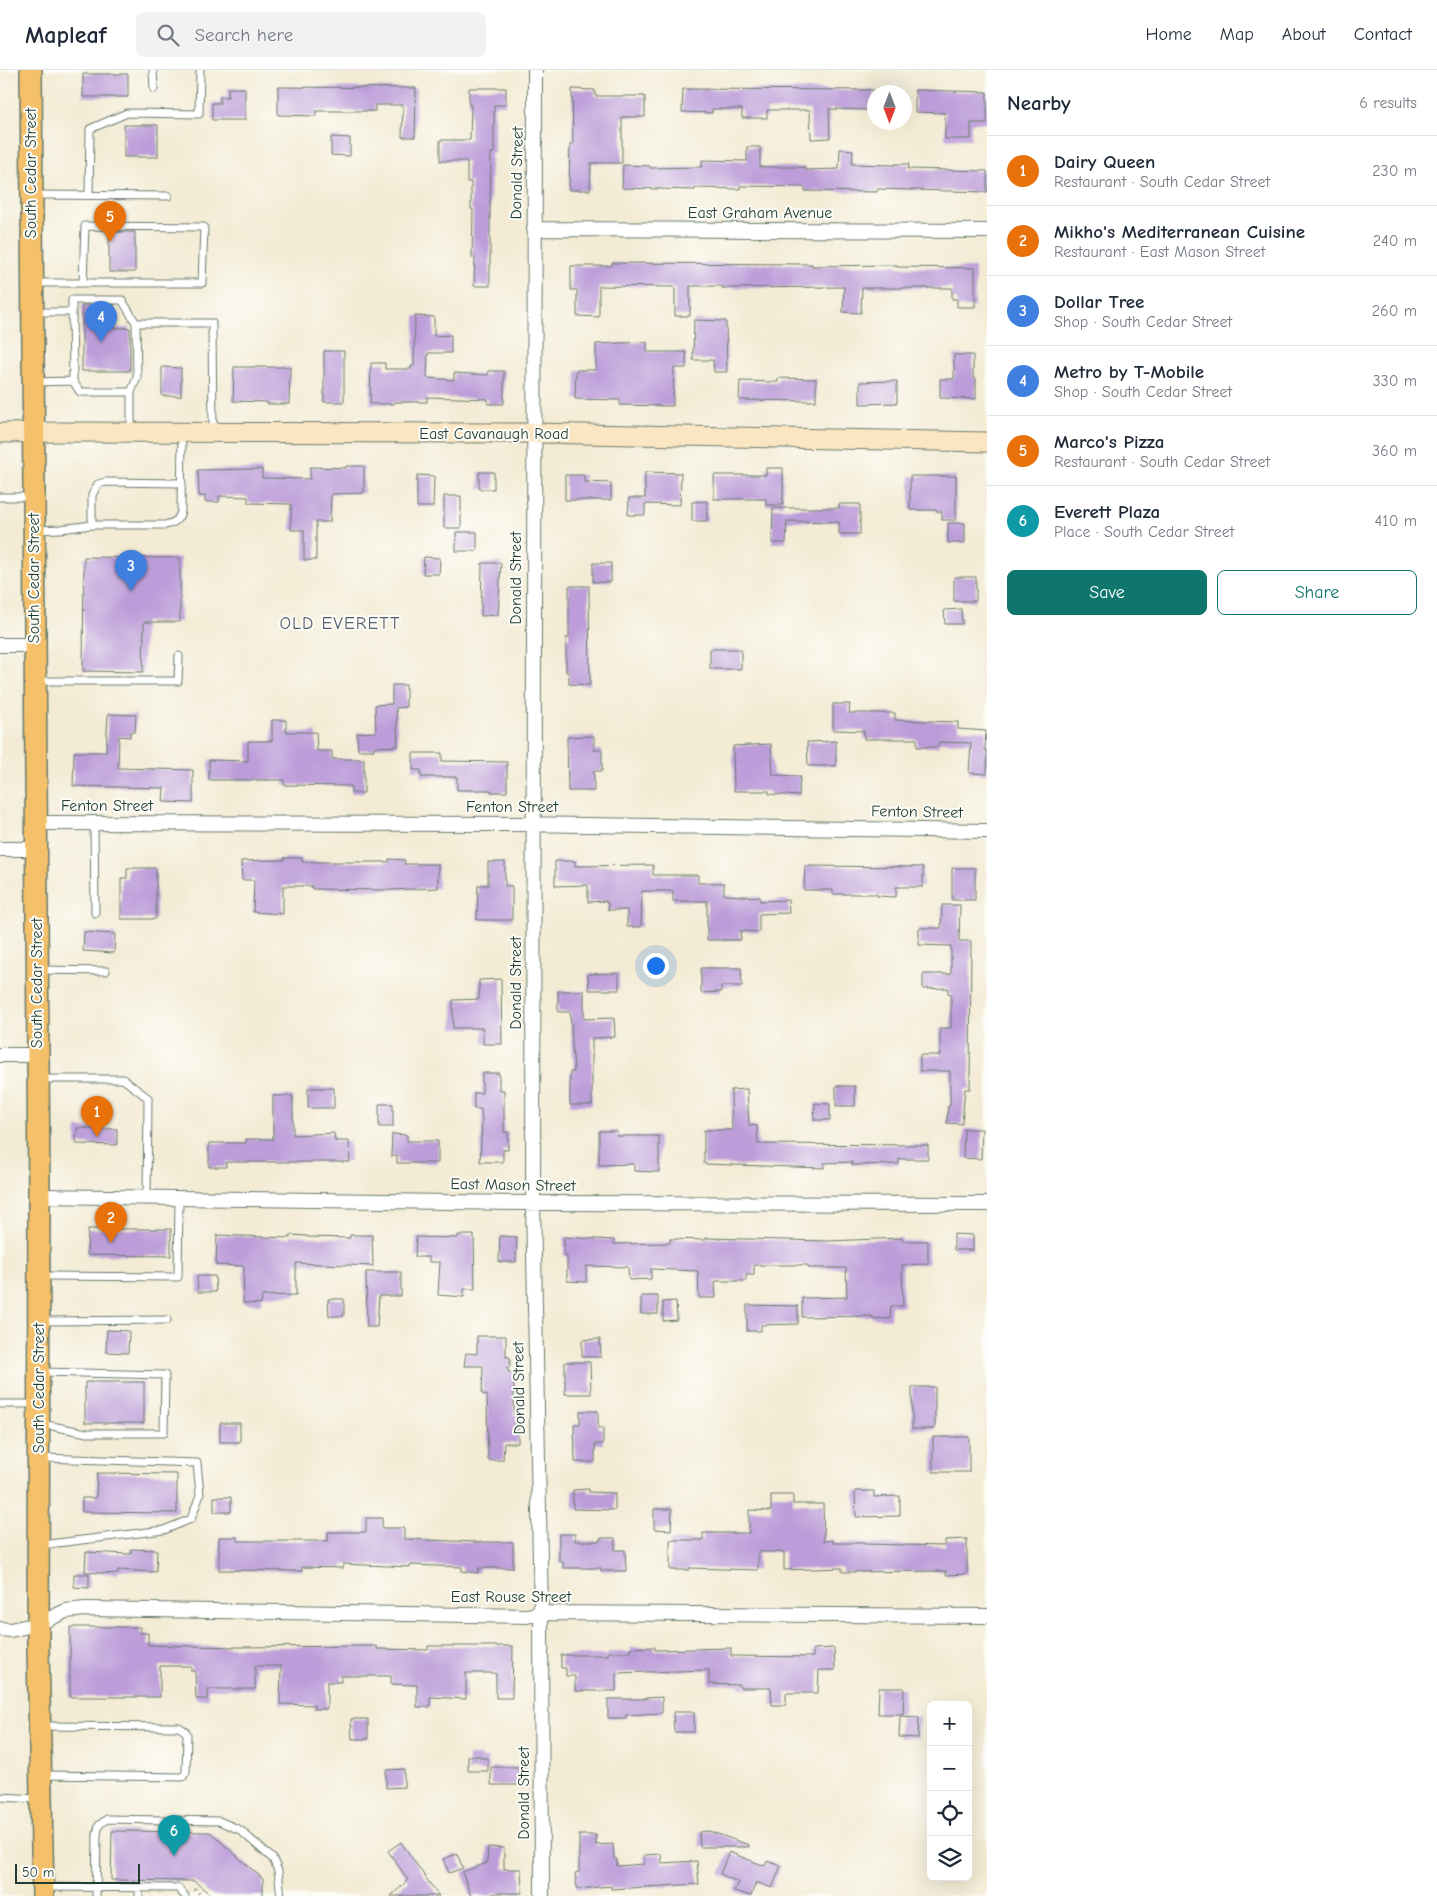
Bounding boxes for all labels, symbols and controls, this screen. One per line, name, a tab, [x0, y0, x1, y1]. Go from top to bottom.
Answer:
search box	[136, 12, 486, 57]
text: Mapleaf	[25, 21, 106, 49]
icon: search	[154, 21, 182, 49]
text: Search here	[194, 24, 293, 46]
text: Home	[1145, 24, 1192, 45]
text: Map	[1220, 24, 1254, 45]
text: About	[1282, 24, 1326, 45]
text: Contact	[1354, 24, 1412, 45]
north arrow	[867, 85, 912, 130]
text: Nearby	[1007, 91, 1071, 115]
text: 6 results	[1359, 94, 1417, 112]
street label: South Cedar Street	[22, 107, 40, 238]
street label: Donald Street	[507, 126, 527, 220]
text: Dairy Queen	[1054, 151, 1155, 173]
text: 1	[1020, 162, 1026, 180]
text: 230 m	[1372, 162, 1417, 180]
text: Restaurant · South Cedar Street	[1054, 173, 1270, 191]
pin: 5	[94, 201, 126, 242]
street label: East Graham Avenue	[688, 204, 832, 222]
text: Mikho's Mediterranean Cuisine	[1054, 221, 1305, 243]
text: 2	[1019, 232, 1027, 250]
text: 240 m	[1373, 232, 1417, 250]
text: Restaurant · East Mason Street	[1054, 243, 1265, 261]
text: Dollar Tree	[1054, 291, 1144, 313]
pin: 4	[85, 301, 117, 342]
text: 3	[1019, 302, 1027, 320]
text: 260 m	[1372, 302, 1417, 320]
text: Shop · South Cedar Street	[1054, 313, 1232, 331]
text: Metro by T-Mobile	[1054, 361, 1204, 383]
text: 4	[1019, 372, 1027, 390]
text: 330 m	[1372, 372, 1417, 390]
text: Shop · South Cedar Street	[1054, 383, 1232, 401]
street label: East Cavanaugh Road	[419, 425, 569, 443]
text: Marco's Pizza	[1054, 431, 1164, 453]
text: 5	[1019, 442, 1027, 460]
text: 360 m	[1372, 442, 1417, 460]
text: Restaurant · South Cedar Street	[1054, 453, 1270, 471]
text: Everett Plaza	[1054, 501, 1160, 523]
street label: South Cedar Street	[25, 512, 43, 643]
text: 6	[1019, 512, 1027, 530]
text: 410 m	[1375, 512, 1417, 530]
text: Place · South Cedar Street	[1054, 523, 1234, 541]
street label: Donald Street	[507, 531, 525, 625]
pin: 3	[115, 550, 147, 591]
button: Save	[1007, 570, 1207, 615]
button: Share	[1217, 570, 1417, 615]
district label: OLD EVERETT	[280, 613, 401, 634]
street label: Fenton Street	[61, 797, 153, 815]
street label: Fenton Street	[466, 798, 558, 816]
street label: Fenton Street	[871, 802, 964, 822]
street label: South Cedar Street	[28, 917, 46, 1048]
street label: Donald Street	[507, 936, 525, 1030]
your location	[643, 953, 669, 979]
pin: 1	[81, 1096, 113, 1137]
street label: East Mason Street	[450, 1175, 576, 1195]
pin: 2	[95, 1202, 127, 1243]
street label: South Cedar Street	[30, 1322, 48, 1453]
street label: Donald Street	[509, 1341, 529, 1435]
street label: East Rouse Street	[451, 1588, 572, 1606]
map controls	[927, 1701, 972, 1881]
button: +	[927, 1701, 972, 1746]
street label: Donald Street	[515, 1746, 533, 1840]
button: −	[927, 1746, 972, 1791]
button: locate	[927, 1791, 972, 1836]
pin: 6	[158, 1815, 190, 1856]
button: layers	[927, 1836, 972, 1881]
scale bar	[15, 1861, 140, 1884]
text: 50 m	[22, 1864, 54, 1881]

